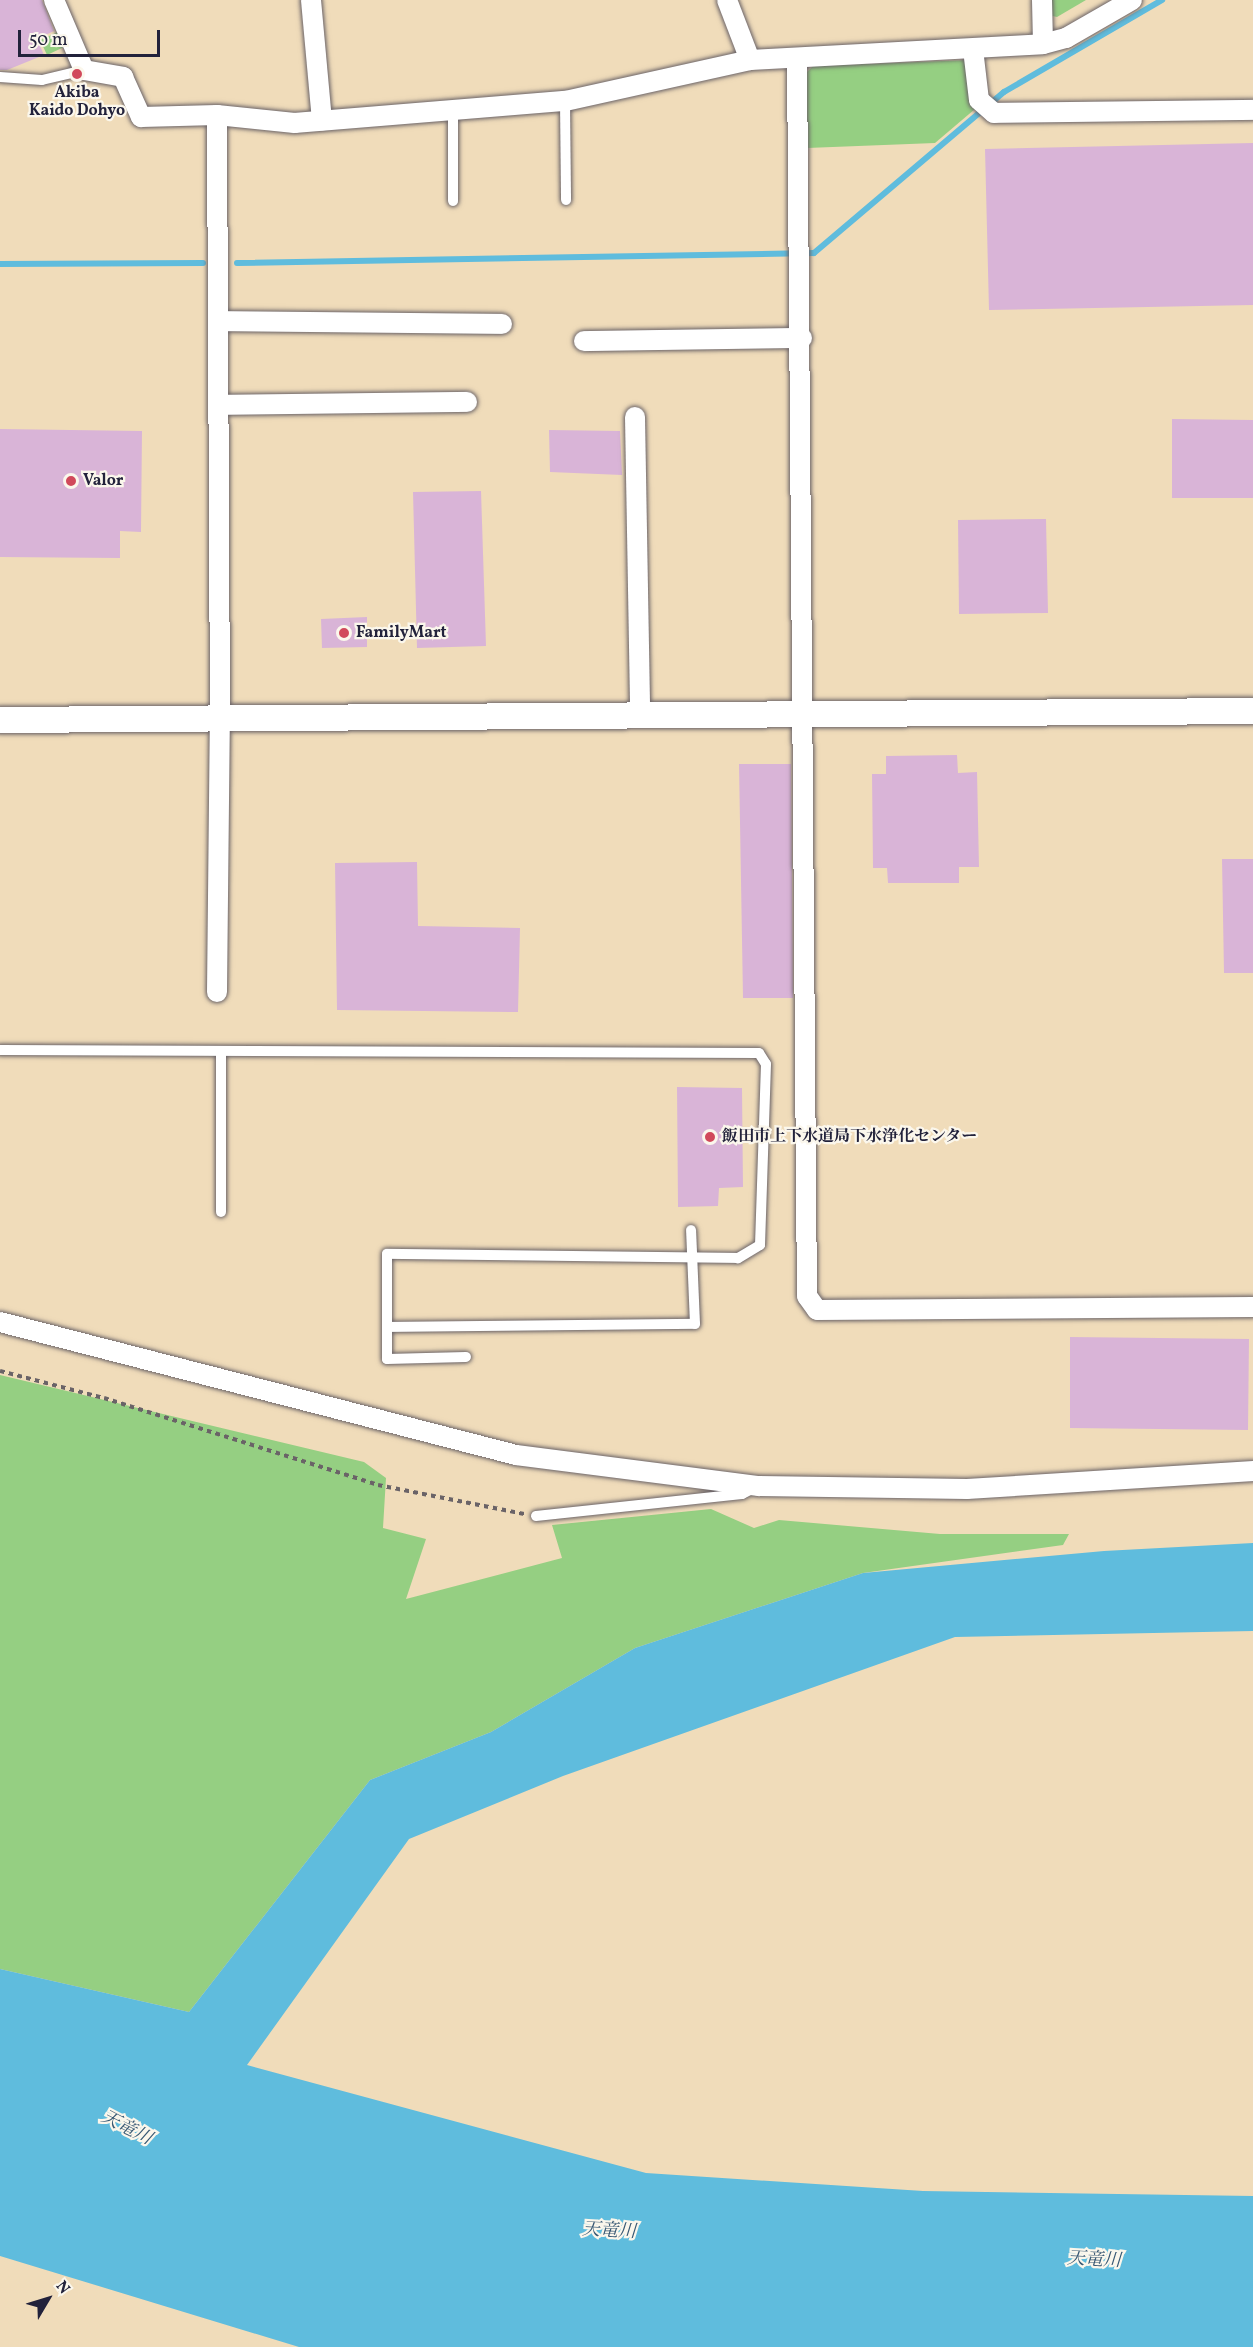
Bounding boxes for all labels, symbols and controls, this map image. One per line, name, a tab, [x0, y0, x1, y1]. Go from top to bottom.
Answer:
scale bar	[21, 18, 164, 56]
text: 50 m	[29, 28, 68, 53]
marker: Akiba Kaido Dohyo	[70, 67, 84, 81]
place label: Akiba Kaido Dohyo	[29, 83, 125, 121]
place label: Valor	[83, 471, 123, 491]
marker: Valor	[64, 474, 78, 488]
place label: FamilyMart	[356, 623, 447, 643]
marker: FamilyMart	[337, 626, 351, 640]
place label: 飯田市上下水道局下水浄化センター	[722, 1127, 978, 1147]
marker: 飯田市上下水道局下水浄化センター	[703, 1130, 717, 1144]
water label: 天竜川	[97, 2107, 155, 2151]
water label: 天竜川	[581, 2220, 637, 2244]
water label: 天竜川	[1066, 2249, 1122, 2273]
north arrow	[18, 2269, 78, 2329]
text: N	[50, 2277, 74, 2299]

